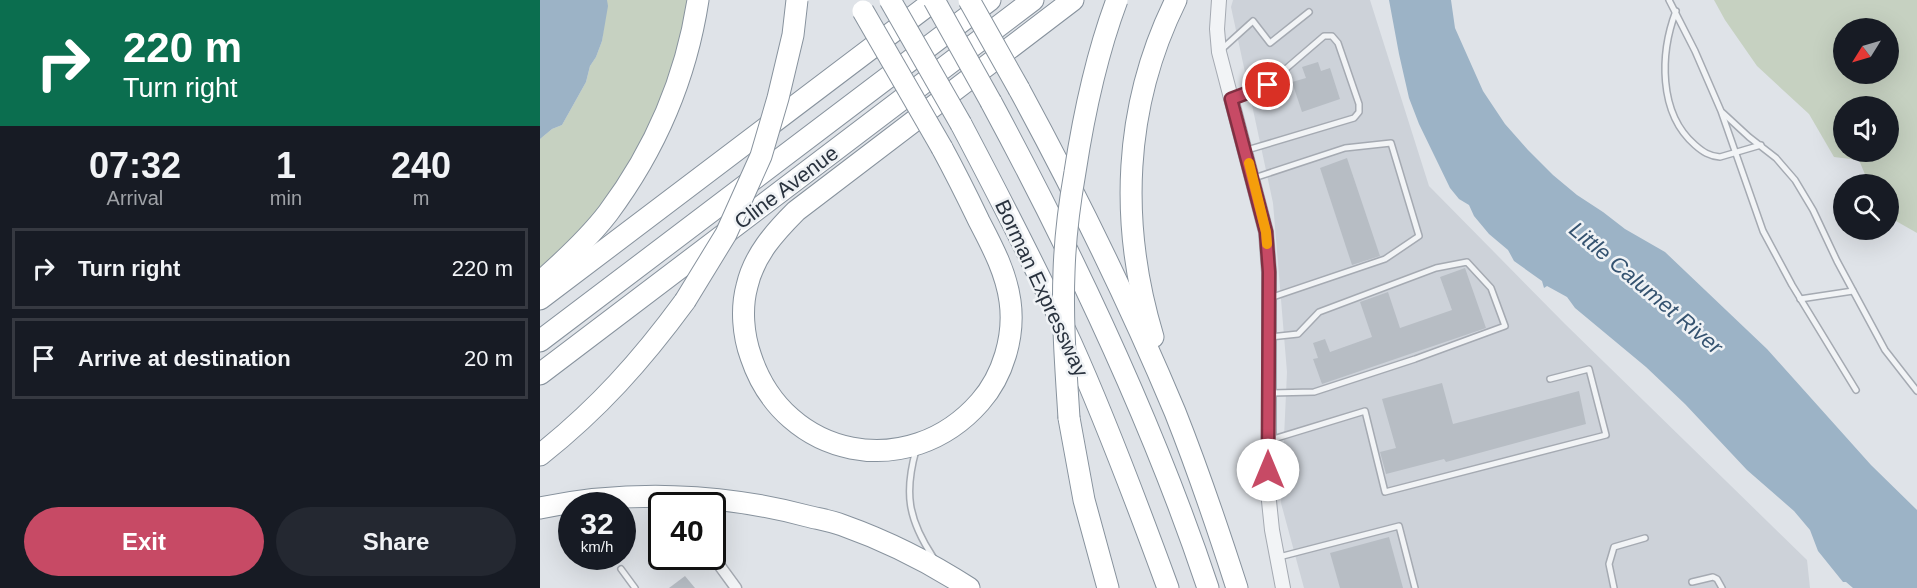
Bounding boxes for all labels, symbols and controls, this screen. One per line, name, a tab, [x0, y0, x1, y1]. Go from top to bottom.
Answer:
north arrow	[1833, 18, 1899, 84]
map controls	[1833, 18, 1899, 240]
icon: right	[24, 24, 102, 102]
text: 220 m	[123, 24, 242, 71]
pin	[1242, 59, 1293, 110]
icon: arrive	[1251, 68, 1284, 101]
text: Turn right	[123, 73, 238, 103]
button: sound	[1833, 96, 1899, 162]
street label: Cline Avenue	[730, 141, 842, 233]
text: 07:32	[89, 145, 181, 186]
text: 1	[276, 145, 296, 186]
text: 240	[391, 145, 451, 186]
button: search	[1833, 174, 1899, 240]
text: Arrival	[107, 187, 163, 209]
text: min	[270, 187, 302, 209]
text: m	[413, 187, 429, 209]
street label: Borman Expressway	[991, 196, 1093, 381]
water label: Little Calumet River	[1564, 217, 1729, 360]
icon: right	[27, 252, 60, 285]
text: Turn right	[78, 256, 180, 281]
text: 220 m	[452, 256, 513, 281]
icon: arrive	[27, 342, 60, 375]
text: Arrive at destination	[78, 346, 291, 371]
text: 20 m	[464, 346, 513, 371]
position arrow	[1236, 438, 1300, 502]
speed limit sign: 40	[648, 492, 726, 570]
button: Exit	[24, 507, 264, 576]
button: Share	[276, 507, 516, 576]
text: 32	[580, 507, 614, 540]
text: km/h	[581, 538, 613, 555]

